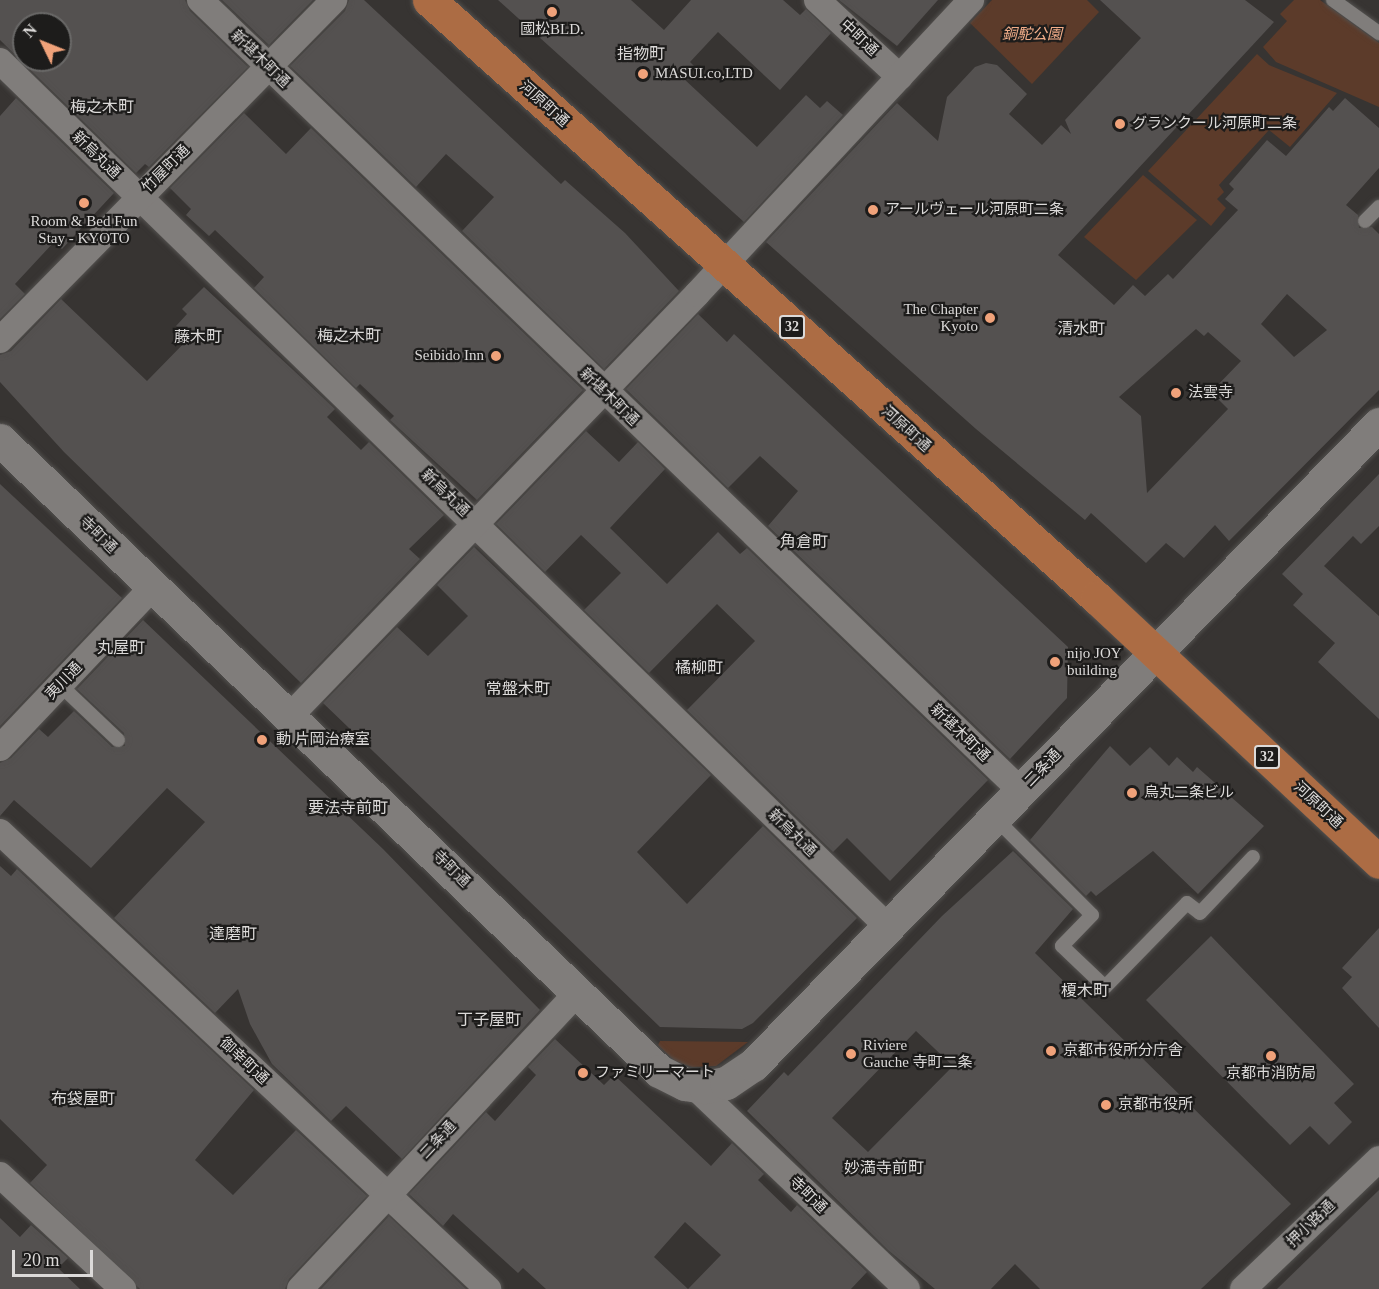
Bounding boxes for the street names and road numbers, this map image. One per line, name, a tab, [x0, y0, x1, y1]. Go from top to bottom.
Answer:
street label: 中町通	[836, 16, 882, 60]
street label: 新堪木町通	[227, 26, 293, 92]
street label: 河原町通	[516, 77, 572, 131]
street label: 新烏丸通	[68, 128, 124, 182]
street label: 竹屋町通	[138, 141, 194, 197]
road number: 32	[778, 316, 806, 338]
street label: 新堪木町通	[576, 364, 642, 430]
street label: 河原町通	[878, 402, 934, 456]
street label: 新烏丸通	[417, 466, 473, 520]
street label: 寺町通	[76, 513, 120, 557]
street label: 夷川通	[42, 659, 86, 703]
street label: 新堪木町通	[927, 700, 993, 766]
street label: 二条通	[1021, 746, 1065, 790]
road number: 32	[1254, 746, 1280, 768]
street label: 河原町通	[1290, 778, 1346, 832]
street label: 新烏丸通	[764, 806, 820, 860]
street label: 寺町通	[429, 847, 473, 891]
street label: 御幸町通	[216, 1034, 272, 1088]
street label: 二条通	[416, 1117, 460, 1163]
street label: 寺町通	[786, 1173, 830, 1217]
street label: 押小路通	[1283, 1197, 1339, 1251]

